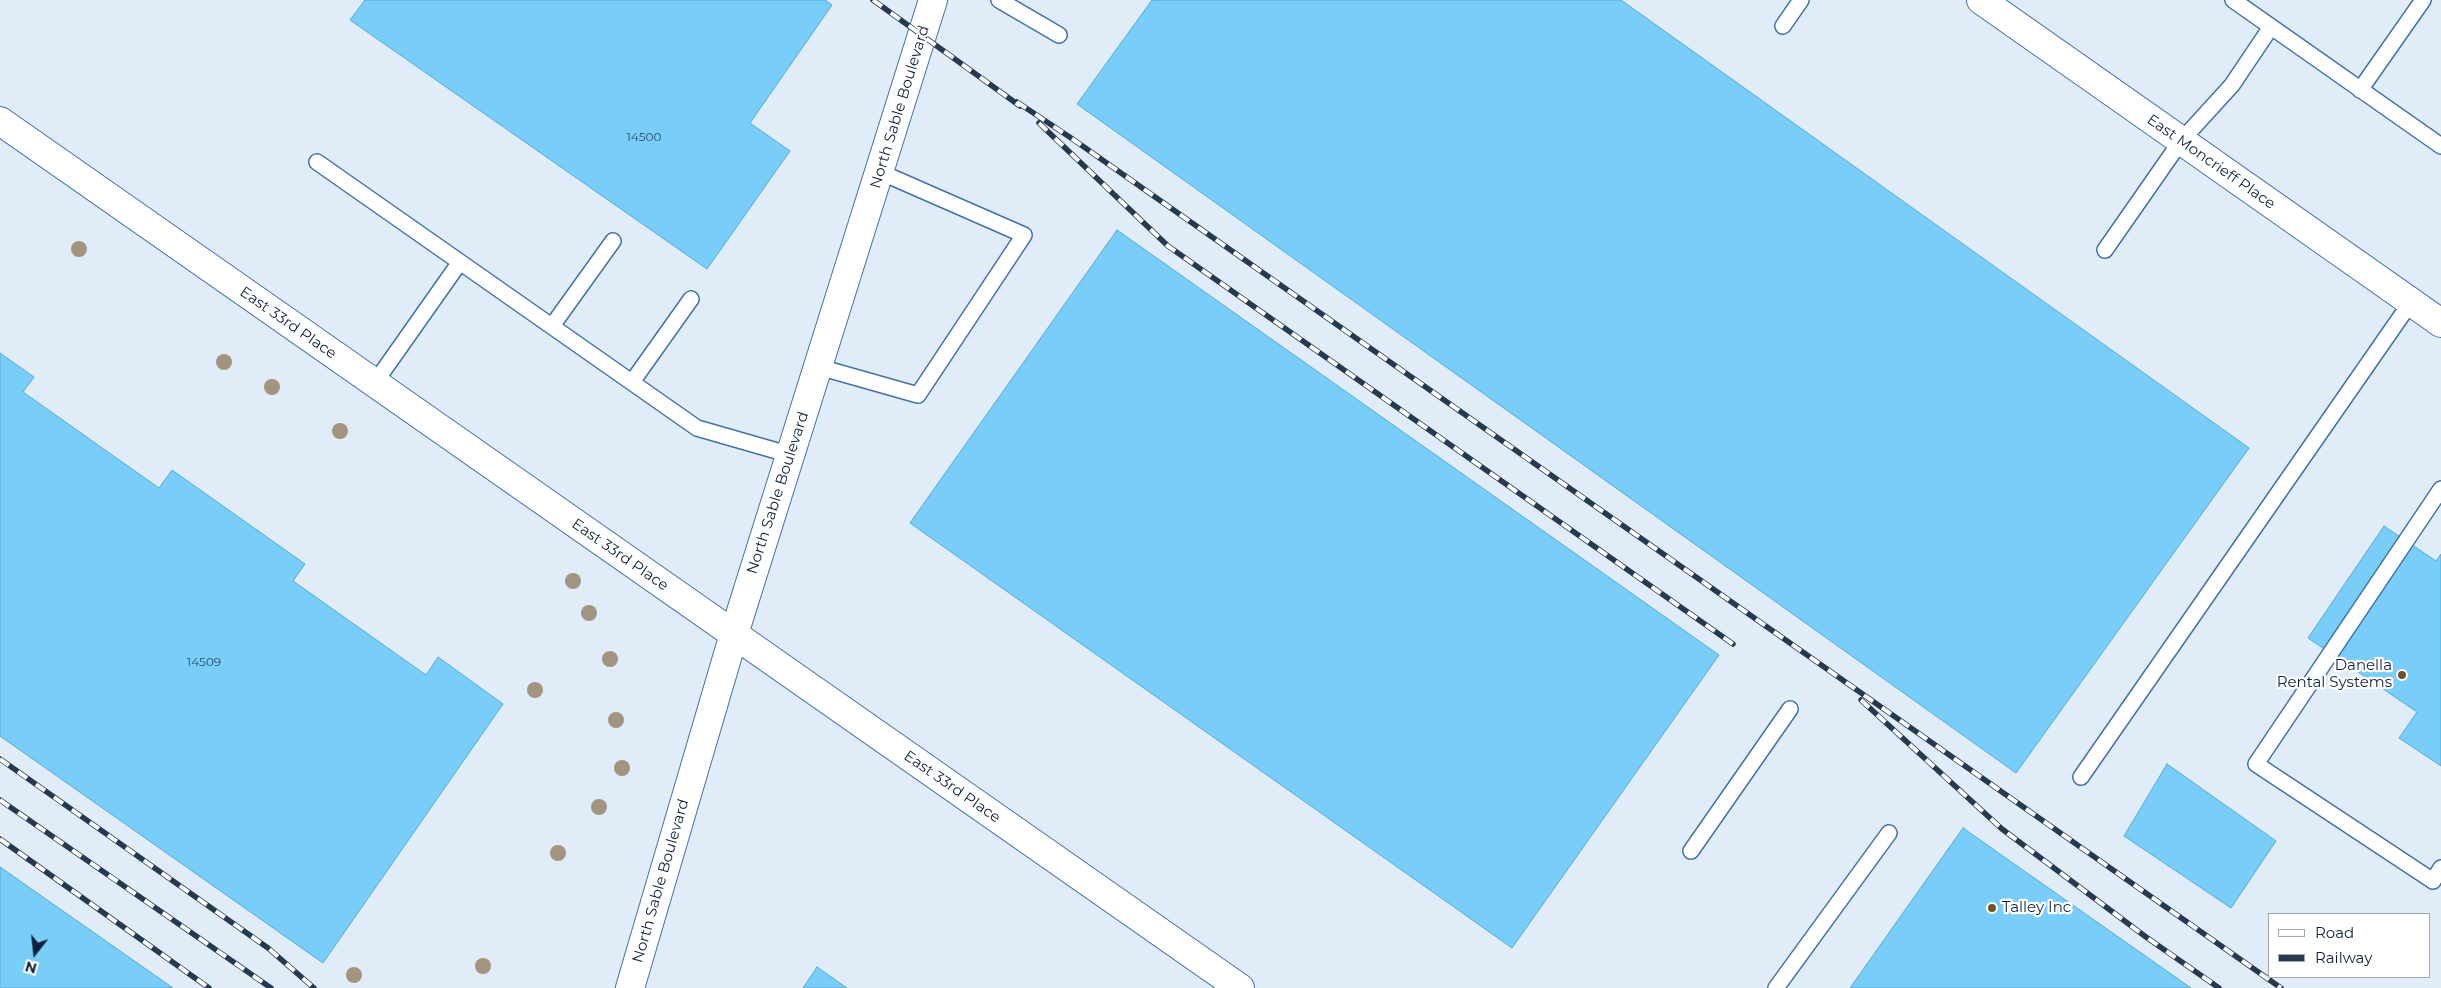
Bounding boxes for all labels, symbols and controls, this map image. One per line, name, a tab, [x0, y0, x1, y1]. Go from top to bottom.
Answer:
street label: North Sable Boulevard	[867, 23, 933, 191]
street label: East Moncrieff Place	[2143, 111, 2279, 213]
house number: 14500	[627, 130, 661, 144]
street label: East 33rd Place	[236, 283, 340, 363]
street label: North Sable Boulevard	[743, 410, 813, 576]
street label: East 33rd Place	[568, 515, 672, 595]
house number: 14509	[187, 655, 221, 669]
place label: Danella Rental Systems	[2277, 657, 2392, 692]
marker: Danella Rental Systems	[2396, 669, 2408, 681]
street label: East 33rd Place	[900, 747, 1004, 827]
street label: North Sable Boulevard	[629, 797, 693, 965]
place label: Talley Inc	[2002, 899, 2071, 917]
marker: Talley Inc	[1986, 902, 1998, 914]
legend	[2268, 913, 2431, 978]
text: Road	[2315, 923, 2354, 942]
north arrow	[10, 928, 60, 978]
text: Railway	[2315, 948, 2372, 967]
text: N	[23, 957, 39, 978]

